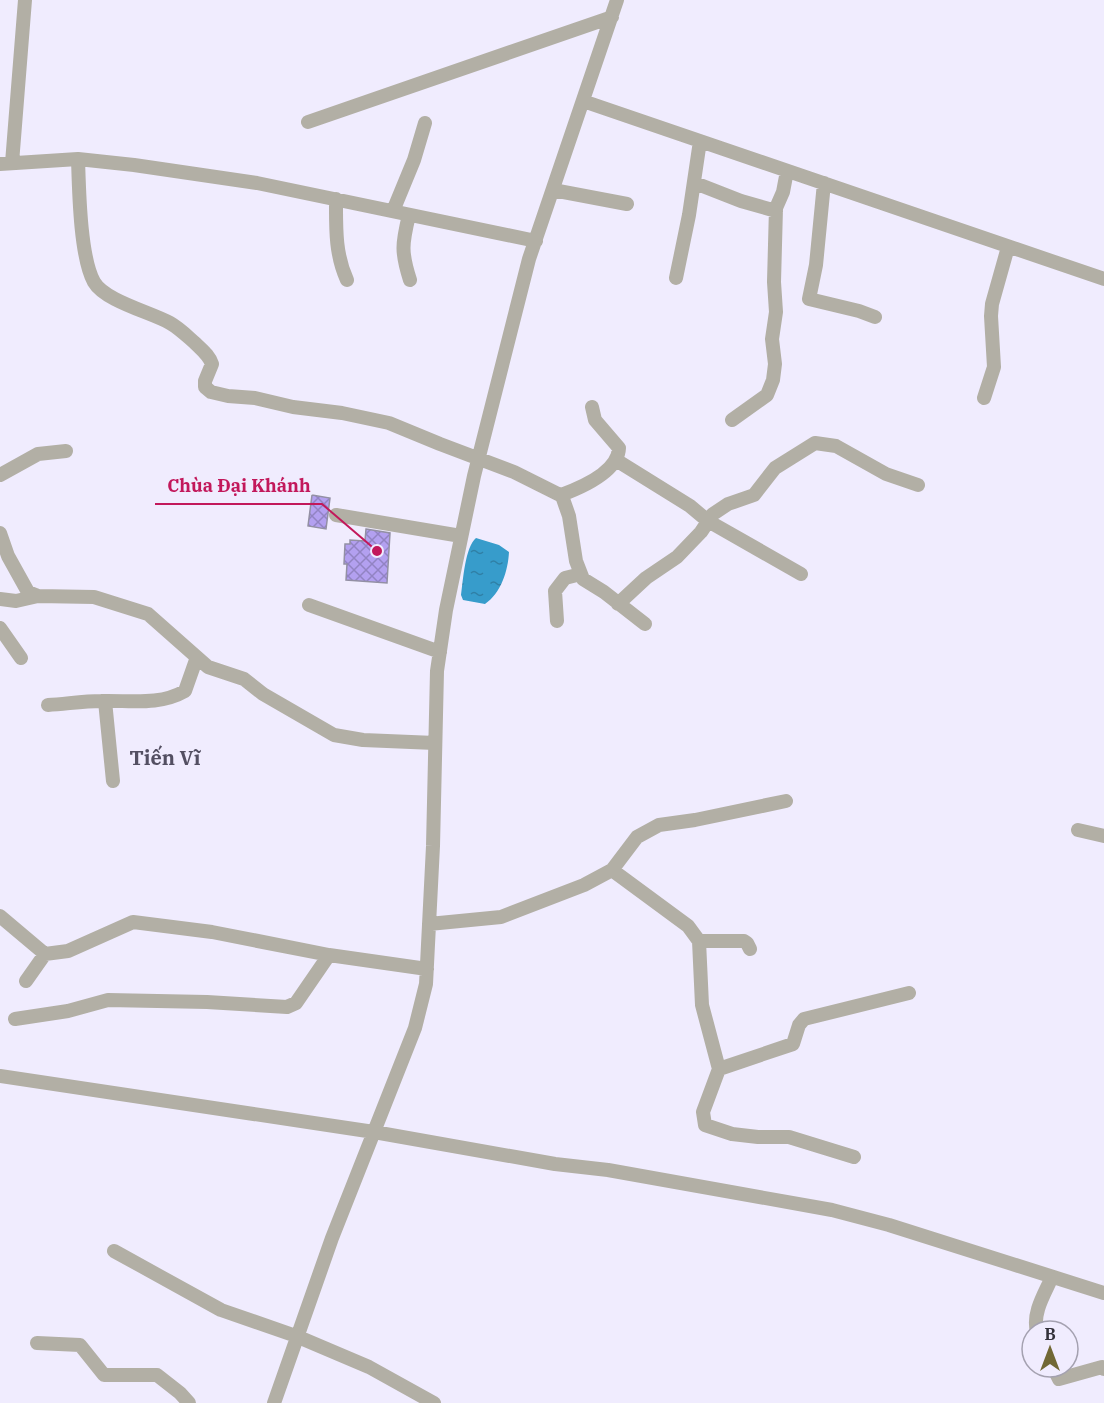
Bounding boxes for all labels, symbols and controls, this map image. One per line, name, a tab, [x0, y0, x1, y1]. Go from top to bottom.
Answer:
callout: Chùa Đại Khánh	[155, 468, 322, 504]
text: Chùa Đại Khánh	[167, 474, 311, 497]
district label: Tiến Vĩ	[130, 744, 202, 771]
north arrow	[1020, 1319, 1080, 1379]
text: B	[1044, 1324, 1056, 1344]

